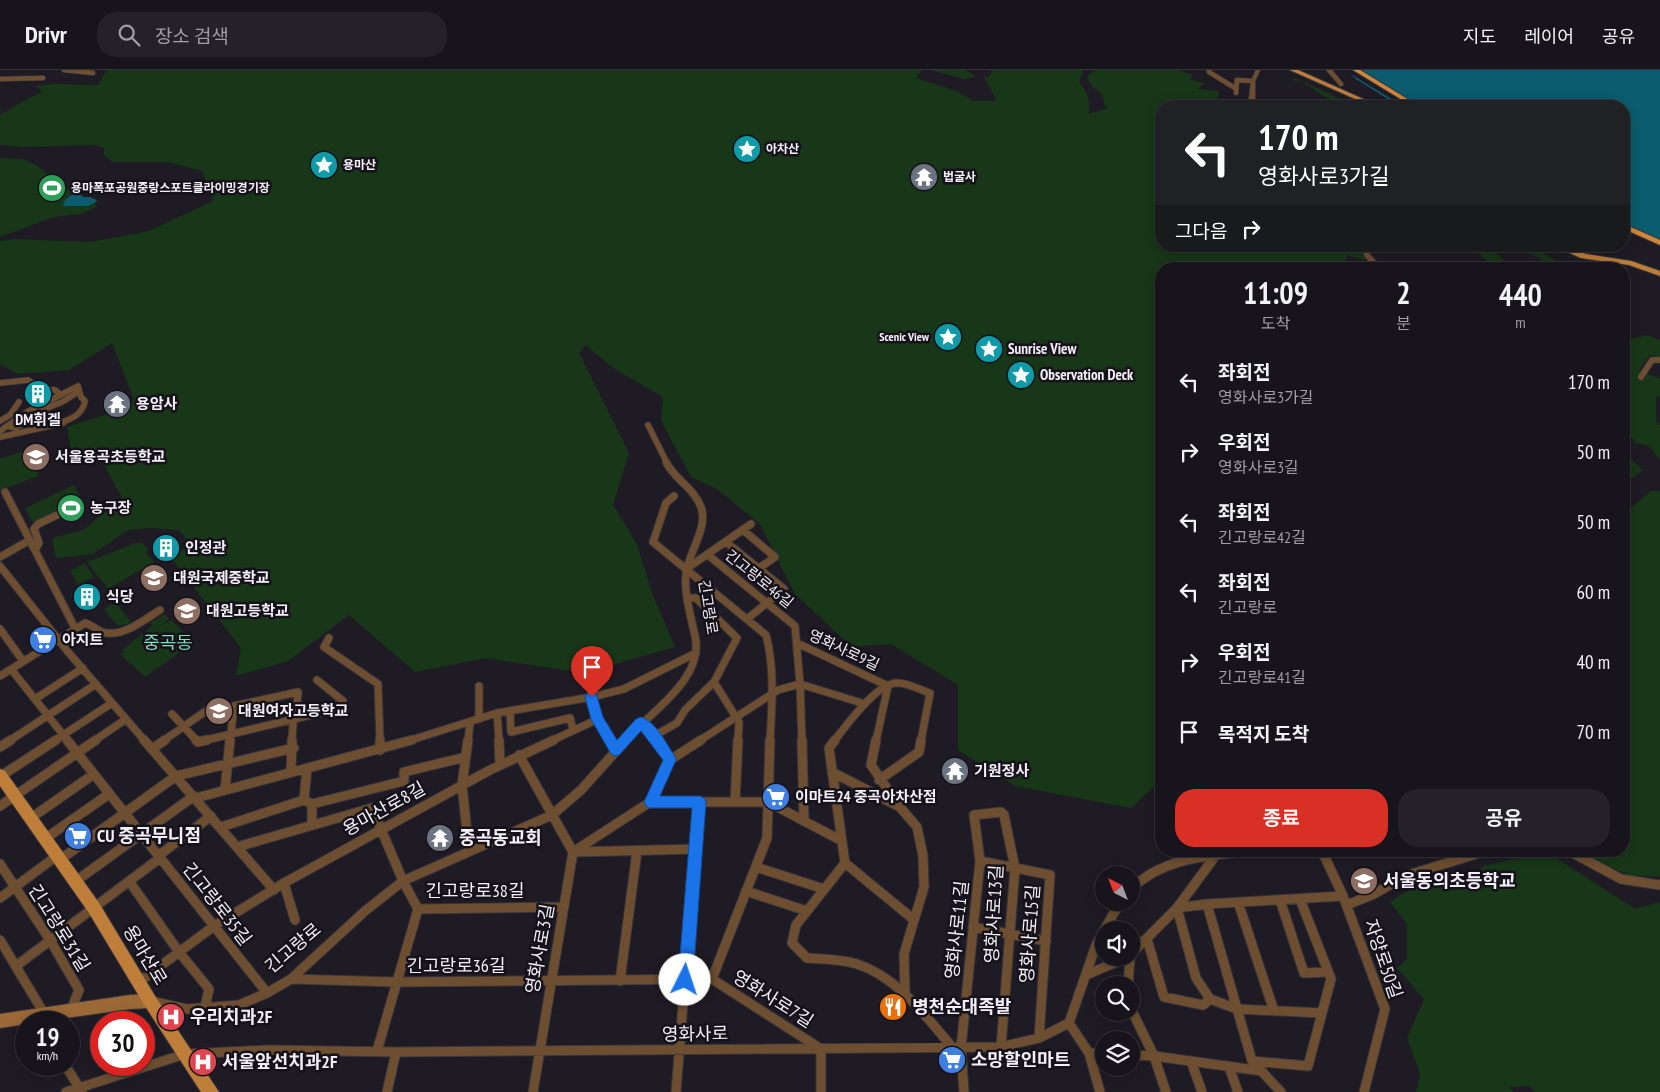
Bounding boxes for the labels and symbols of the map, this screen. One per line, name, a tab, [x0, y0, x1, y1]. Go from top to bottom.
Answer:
place icon: 아차산	[732, 134, 762, 164]
place label: 아차산	[766, 141, 799, 156]
place icon: 용마산	[309, 150, 339, 180]
place label: 용마산	[343, 157, 376, 172]
temple icon: 법굴사	[909, 162, 939, 192]
place label: 법굴사	[943, 169, 976, 184]
sports icon: 용마폭포공원중랑스포트클라이밍경기장	[37, 173, 67, 203]
place label: 용마폭포공원중랑스포트클라이밍경기장	[71, 180, 270, 195]
place icon: Scenic View	[933, 322, 963, 352]
place label: Scenic View	[879, 329, 930, 344]
place icon: Sunrise View	[974, 334, 1004, 364]
place label: Sunrise View	[1008, 339, 1077, 358]
place icon: Observation Deck	[1006, 360, 1036, 390]
place label: Observation Deck	[1040, 365, 1134, 384]
building icon: DM휘겔	[23, 379, 53, 409]
temple icon: 용암사	[102, 389, 132, 419]
place label: 용암사	[136, 394, 178, 413]
place label: DM휘겔	[15, 410, 61, 429]
school or university icon: 서울용곡초등학교	[21, 442, 51, 472]
place label: 서울용곡초등학교	[55, 447, 166, 466]
sports icon: 농구장	[56, 493, 86, 523]
place label: 농구장	[90, 498, 132, 517]
building icon: 인정관	[151, 533, 181, 563]
place label: 인정관	[185, 538, 227, 557]
street label: 긴고랑로46길	[721, 545, 797, 612]
school or university icon: 대원국제중학교	[139, 563, 169, 593]
place label: 대원국제중학교	[173, 568, 270, 587]
street label: 긴고랑로	[695, 578, 722, 636]
building icon: 식당	[72, 582, 102, 612]
place label: 식당	[106, 587, 134, 606]
school or university icon: 대원고등학교	[172, 596, 202, 626]
place label: 대원고등학교	[206, 601, 289, 620]
supermarket icon: 아지트	[28, 625, 58, 655]
street label: 영화사로9길	[806, 625, 883, 674]
place label: 아지트	[62, 630, 104, 649]
district label: 중곡동	[143, 631, 193, 654]
pin	[571, 646, 613, 697]
school or university icon: 대원여자고등학교	[204, 696, 234, 726]
place label: 대원여자고등학교	[238, 701, 349, 720]
temple icon: 기원정사	[940, 756, 970, 786]
place label: 기원정사	[974, 761, 1029, 780]
street label: 용마산로8길	[338, 776, 429, 841]
supermarket icon: 이마트24 중곡아차산점	[761, 782, 791, 812]
place label: 이마트24 중곡아차산점	[795, 787, 937, 806]
supermarket icon: CU 중곡무니점	[63, 821, 93, 851]
temple icon: 중곡동교회	[425, 823, 455, 853]
place label: CU 중곡무니점	[97, 824, 201, 847]
place label: 중곡동교회	[459, 826, 542, 849]
street label: 긴고랑로35길	[178, 858, 257, 950]
street label: 영화사로13길	[979, 864, 1008, 964]
north arrow	[1095, 866, 1140, 911]
school or university icon: 서울동의초등학교	[1349, 866, 1379, 896]
place label: 서울동의초등학교	[1383, 869, 1515, 892]
street label: 긴고랑로38길	[426, 879, 525, 902]
street label: 긴고랑로31길	[23, 880, 95, 976]
street label: 영화사로11길	[940, 880, 973, 980]
street label: 영화사로15길	[1015, 884, 1044, 984]
street label: 영화사로3길	[520, 902, 559, 996]
street label: 자양로50길	[1359, 916, 1408, 1002]
street label: 긴고랑로	[260, 918, 325, 978]
street label: 용마산로	[119, 920, 172, 989]
position arrow	[658, 953, 710, 1005]
street label: 긴고랑로36길	[407, 954, 506, 977]
street label: 영화사로7길	[729, 965, 818, 1032]
restaurant icon: 병천순대족발	[878, 992, 908, 1022]
place label: 병천순대족발	[912, 995, 1012, 1018]
hospital icon: 우리치과2F	[156, 1002, 186, 1032]
place label: 우리치과2F	[190, 1005, 273, 1028]
speed limit sign: 30	[90, 1011, 155, 1076]
street label: 영화사로	[662, 1021, 728, 1046]
supermarket icon: 소망할인마트	[937, 1045, 967, 1075]
hospital icon: 서울앞선치과2F	[188, 1047, 218, 1077]
place label: 소망할인마트	[971, 1048, 1070, 1071]
place label: 서울앞선치과2F	[222, 1050, 338, 1073]

